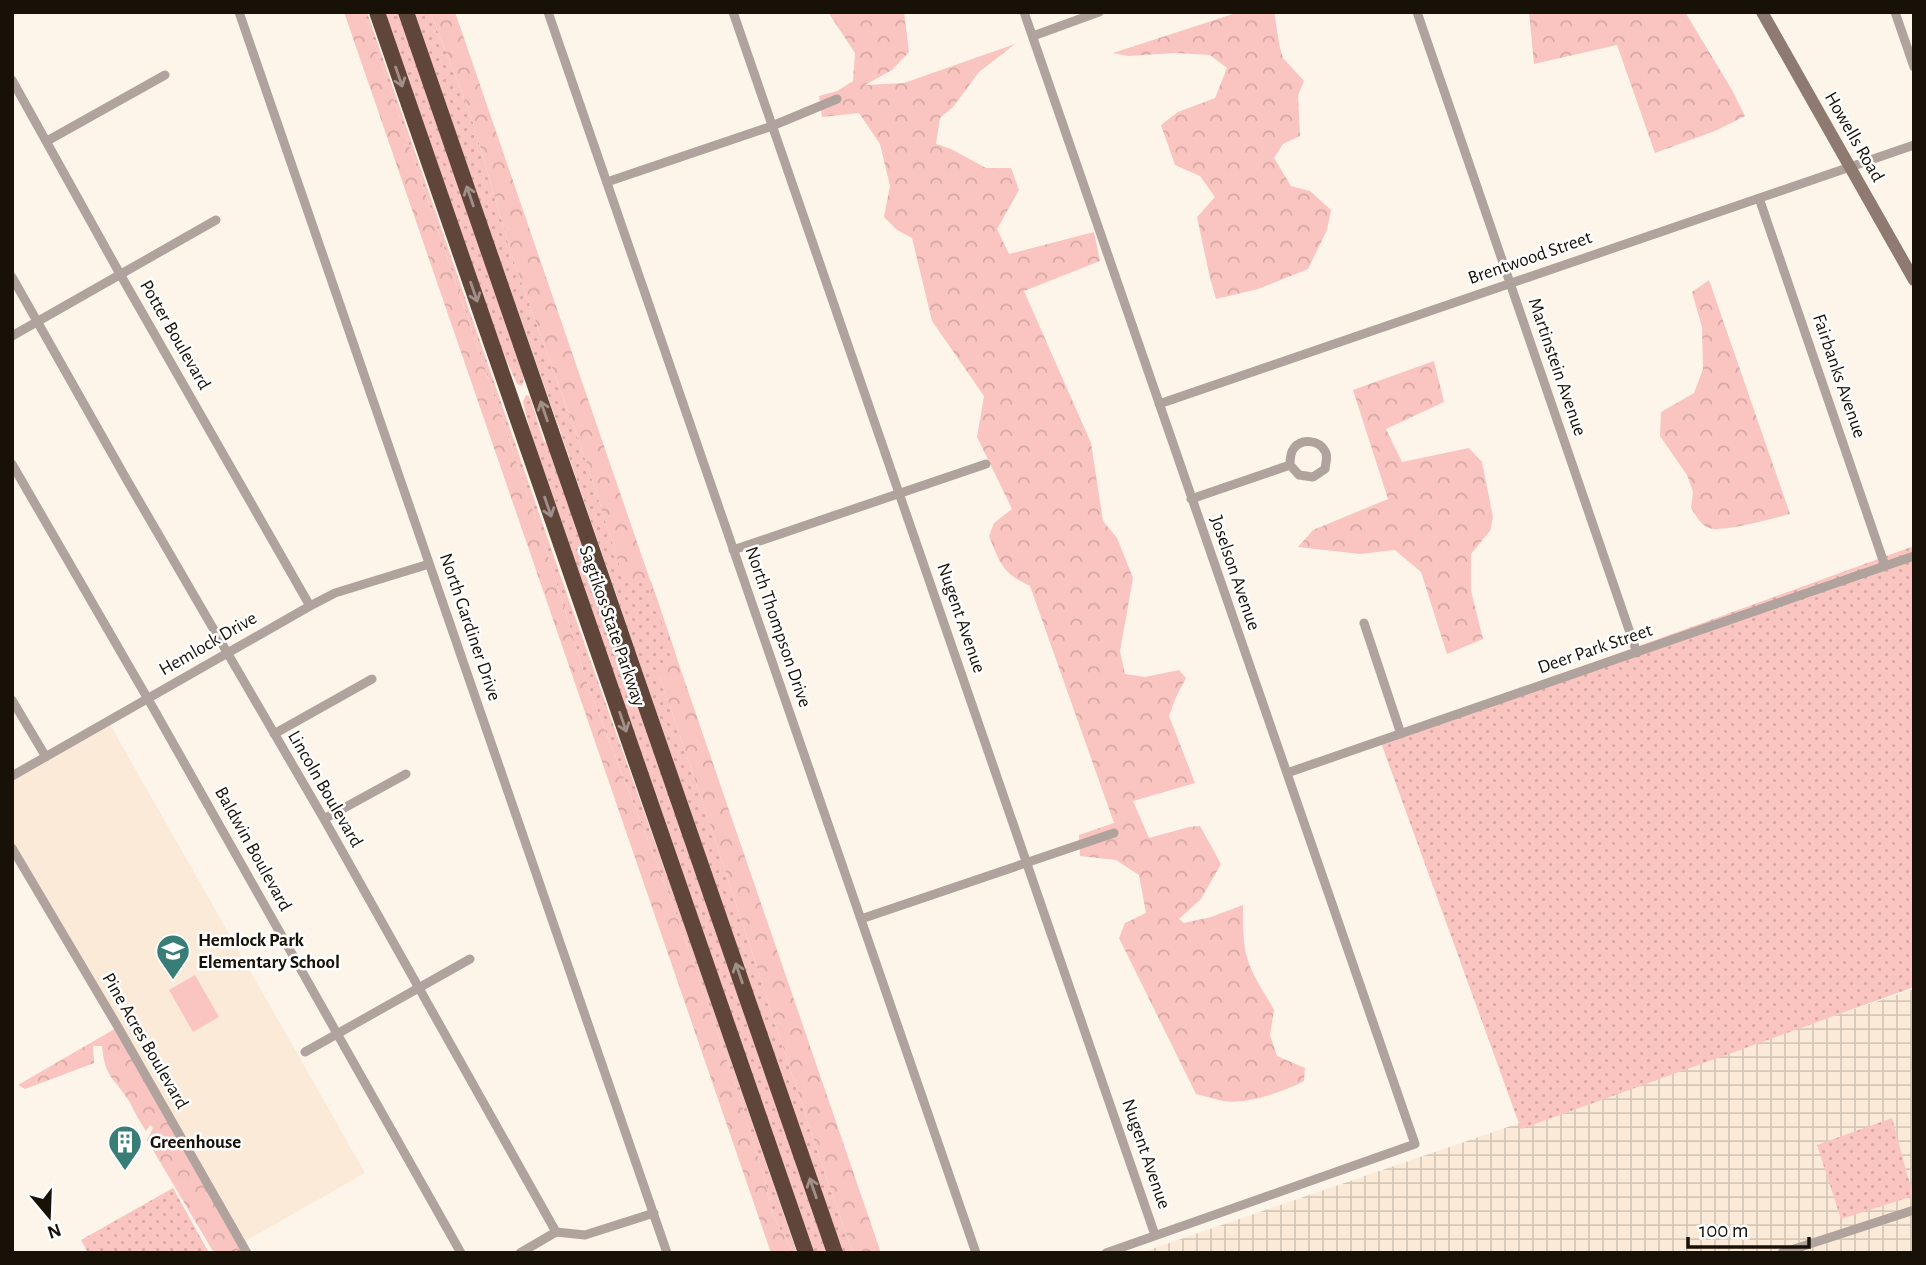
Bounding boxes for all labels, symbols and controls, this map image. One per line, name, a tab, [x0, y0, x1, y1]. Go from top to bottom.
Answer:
one-way arrow	[394, 65, 406, 87]
street label: Howells Road	[1821, 89, 1887, 185]
one-way arrow	[463, 185, 475, 207]
street label: Brentwood Street	[1466, 228, 1594, 288]
street label: Potter Boulevard	[136, 277, 214, 393]
one-way arrow	[469, 280, 481, 302]
street label: Martinstein Avenue	[1524, 296, 1590, 438]
street label: Fairbanks Avenue	[1809, 312, 1869, 440]
one-way arrow	[537, 400, 549, 422]
one-way arrow	[543, 495, 555, 517]
street label: Joselson Avenue	[1207, 513, 1263, 633]
street label: Sagtikos State Parkway	[576, 543, 648, 709]
street label: North Thompson Drive	[742, 544, 814, 710]
street label: North Gardiner Drive	[436, 551, 504, 703]
street label: Nugent Avenue	[933, 561, 989, 675]
street label: Hemlock Drive	[156, 608, 260, 680]
street label: Deer Park Street	[1535, 621, 1655, 677]
one-way arrow	[618, 710, 630, 732]
street label: Lincoln Boulevard	[284, 727, 366, 851]
street label: Baldwin Boulevard	[211, 784, 295, 914]
place label: Hemlock Park Elementary School	[198, 931, 340, 972]
school or university icon: Hemlock Park Elementary School	[154, 932, 192, 981]
one-way arrow	[732, 963, 744, 985]
street label: Pine Acres Boulevard	[98, 970, 192, 1112]
street label: Nugent Avenue	[1118, 1097, 1174, 1211]
building icon: Greenhouse	[106, 1123, 144, 1172]
place label: Greenhouse	[150, 1133, 241, 1152]
one-way arrow	[806, 1178, 818, 1200]
north arrow	[14, 1181, 84, 1251]
scale bar	[1688, 1206, 1809, 1250]
text: N	[45, 1220, 63, 1242]
text: 100 m	[1699, 1220, 1749, 1241]

